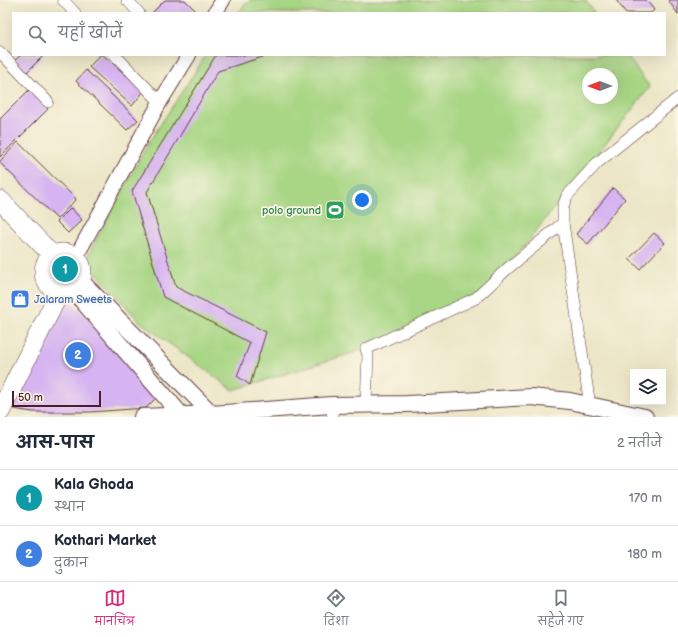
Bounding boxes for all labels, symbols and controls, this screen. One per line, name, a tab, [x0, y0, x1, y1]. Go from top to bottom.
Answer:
search box	[12, 12, 666, 56]
icon: search	[26, 23, 48, 45]
text: यहाँ खोजें	[58, 24, 123, 43]
north arrow	[582, 68, 618, 104]
your location	[352, 190, 372, 210]
sports icon: polo ground	[324, 199, 346, 221]
place label: polo ground	[262, 204, 321, 217]
pin: 1	[52, 254, 78, 284]
shop icon: Jalaram Sweets	[9, 288, 31, 310]
place label: Jalaram Sweets	[34, 293, 112, 306]
pin: 2	[65, 340, 91, 370]
map controls	[630, 369, 666, 405]
button: layers	[630, 369, 666, 405]
scale bar	[12, 389, 101, 408]
text: 50 m	[18, 391, 43, 404]
text: आस-पास	[16, 433, 94, 453]
text: 2 नतीजे	[617, 435, 662, 451]
text: Kala Ghoda	[54, 475, 134, 494]
text: 1	[26, 490, 32, 506]
text: 170 m	[629, 490, 662, 506]
text: स्थान	[54, 499, 85, 515]
text: Kothari Market	[54, 531, 156, 550]
text: 2	[25, 546, 33, 562]
text: 180 m	[627, 546, 662, 562]
text: दुकान	[54, 555, 88, 571]
tab: मानचित्र	[94, 587, 135, 633]
tab: दिशा	[324, 587, 349, 633]
tab: सहेजे गए	[538, 587, 584, 633]

